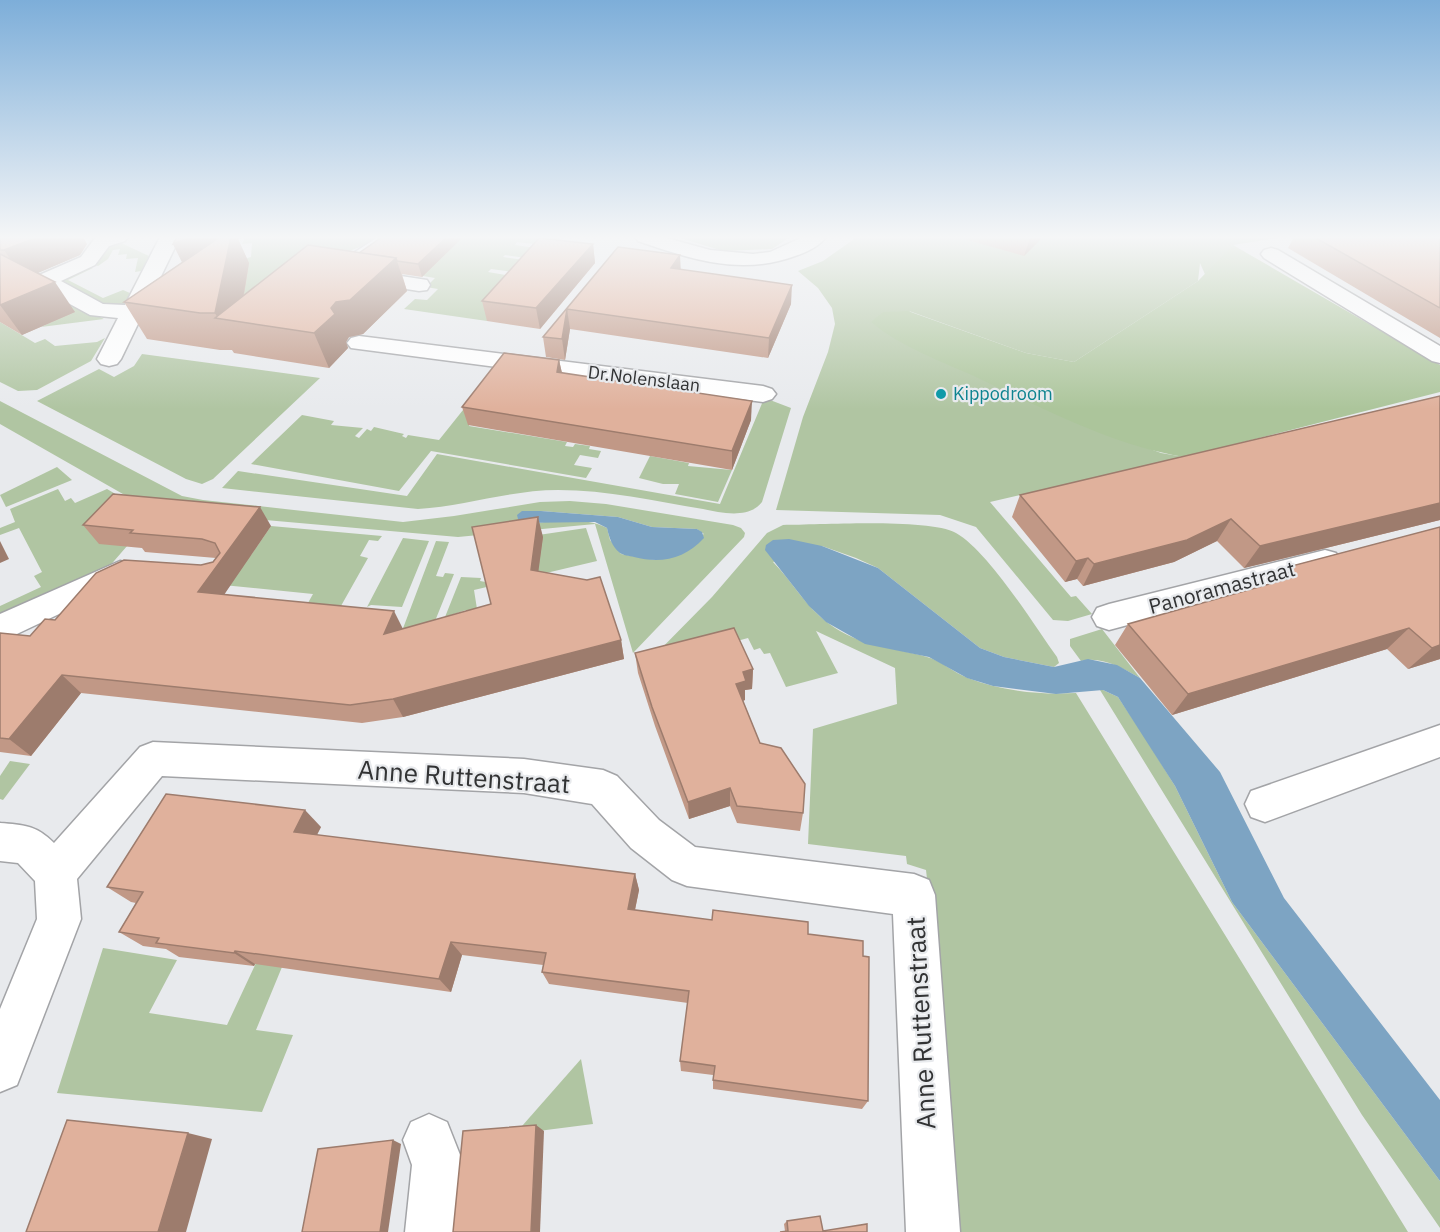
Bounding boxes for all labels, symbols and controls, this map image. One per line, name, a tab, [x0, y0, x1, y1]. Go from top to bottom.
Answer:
street label: Dr.Nolenslaan	[587, 360, 702, 397]
place label: Kippodroom	[953, 382, 1053, 405]
marker: Kippodroom	[934, 387, 948, 401]
street label: Panoramastraat	[1145, 554, 1298, 620]
street label: Anne Ruttenstraat	[357, 752, 571, 800]
street label: Anne Ruttenstraat	[897, 916, 943, 1130]

